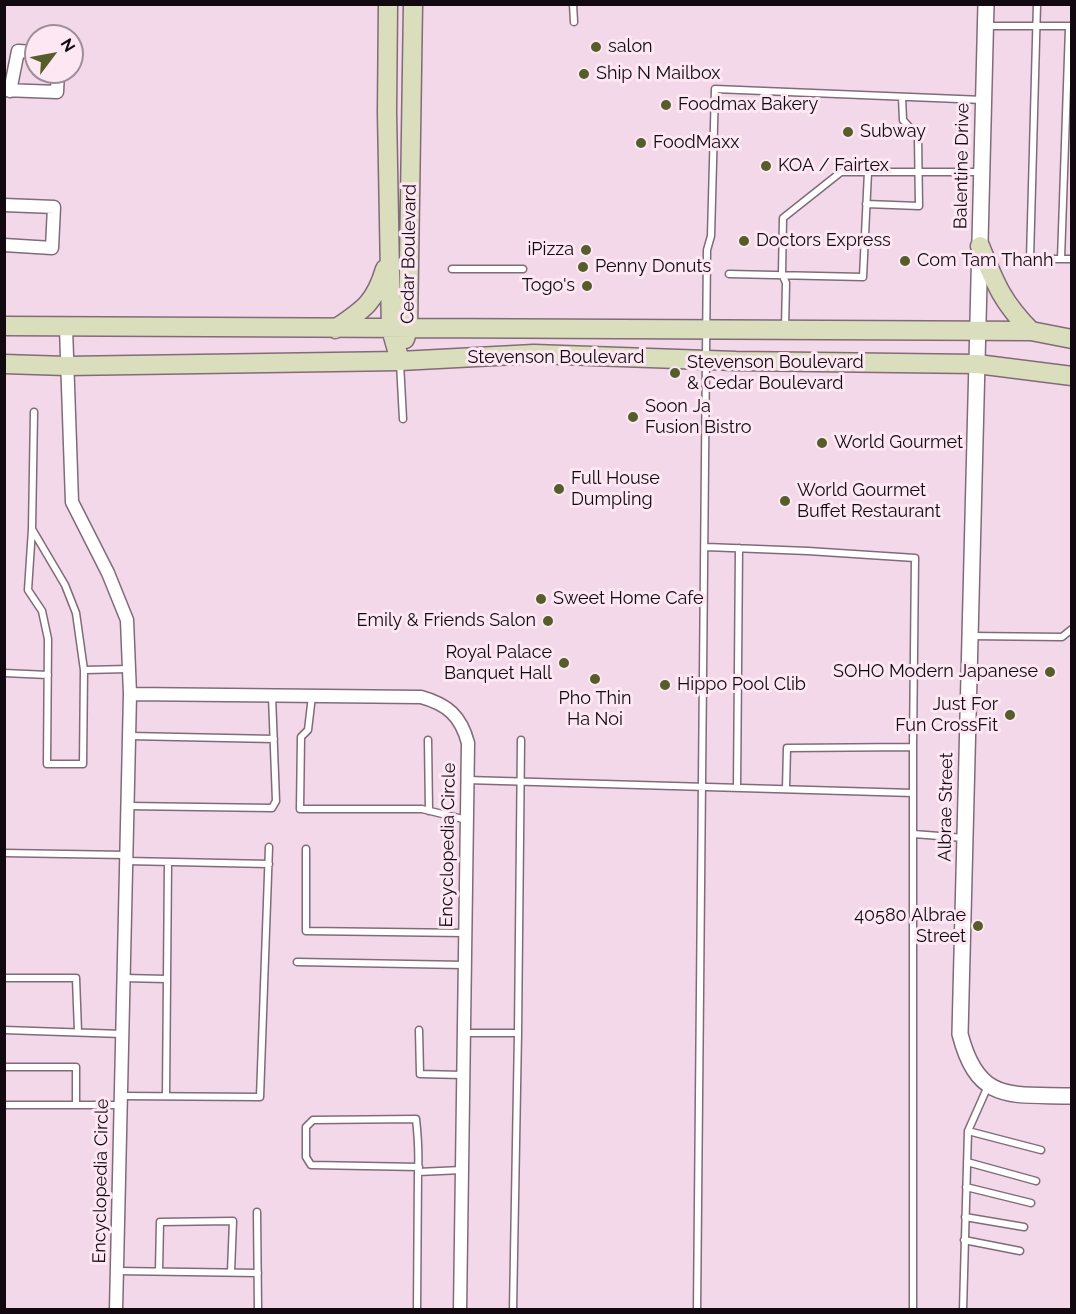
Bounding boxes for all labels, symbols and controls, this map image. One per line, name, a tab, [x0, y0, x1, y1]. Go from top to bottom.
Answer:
north arrow	[24, 24, 84, 84]
text: N	[57, 35, 79, 55]
place label: salon	[608, 36, 653, 58]
marker: salon	[589, 40, 603, 54]
place label: Ship N Mailbox	[596, 63, 720, 85]
marker: Ship N Mailbox	[577, 67, 591, 81]
place label: Foodmax Bakery	[678, 94, 818, 116]
marker: Foodmax Bakery	[659, 98, 673, 112]
street label: Balentine Drive	[950, 103, 974, 229]
place label: Subway	[860, 121, 926, 143]
marker: Subway	[841, 125, 855, 139]
place label: FoodMaxx	[653, 132, 739, 154]
marker: FoodMaxx	[634, 136, 648, 150]
place label: KOA / Fairtex	[778, 155, 889, 177]
marker: KOA / Fairtex	[759, 159, 773, 173]
street label: Cedar Boulevard	[397, 184, 421, 324]
place label: Doctors Express	[756, 230, 891, 252]
marker: Doctors Express	[737, 234, 751, 248]
place label: iPizza	[527, 239, 574, 261]
marker: iPizza	[579, 243, 593, 257]
place label: Com Tam Thanh	[917, 250, 1054, 272]
marker: Com Tam Thanh	[898, 254, 912, 268]
place label: Penny Donuts	[595, 256, 711, 278]
marker: Penny Donuts	[576, 260, 590, 274]
place label: Togo's	[522, 275, 575, 297]
marker: Togo's	[580, 279, 594, 293]
street label: Stevenson Boulevard	[468, 347, 644, 369]
place label: Stevenson Boulevard & Cedar Boulevard	[687, 352, 864, 394]
marker: Stevenson Boulevard & Cedar Boulevard	[668, 366, 682, 380]
place label: Soon Ja Fusion Bistro	[645, 396, 751, 438]
marker: Soon Ja Fusion Bistro	[626, 410, 640, 424]
place label: World Gourmet	[834, 432, 963, 454]
marker: World Gourmet	[815, 436, 829, 450]
place label: Full House Dumpling	[571, 468, 660, 510]
place label: World Gourmet Buffet Restaurant	[797, 480, 941, 522]
marker: Full House Dumpling	[552, 482, 566, 496]
marker: World Gourmet Buffet Restaurant	[778, 494, 792, 508]
place label: Sweet Home Cafe	[553, 588, 703, 610]
marker: Sweet Home Cafe	[534, 592, 548, 606]
place label: Emily & Friends Salon	[357, 610, 536, 632]
marker: Emily & Friends Salon	[541, 614, 555, 628]
place label: Royal Palace Banquet Hall	[444, 642, 552, 684]
marker: Royal Palace Banquet Hall	[557, 656, 571, 670]
place label: SOHO Modern Japanese	[833, 661, 1038, 683]
marker: SOHO Modern Japanese	[1043, 665, 1057, 679]
marker: Pho Thin Ha Noi	[588, 672, 602, 686]
place label: Hippo Pool Clib	[677, 674, 806, 696]
marker: Hippo Pool Clib	[658, 678, 672, 692]
place label: Pho Thin Ha Noi	[559, 688, 631, 730]
place label: Just For Fun CrossFit	[895, 694, 998, 736]
marker: Just For Fun CrossFit	[1003, 708, 1017, 722]
street label: Albrae Street	[934, 752, 958, 862]
street label: Encyclopedia Circle	[436, 762, 460, 928]
place label: 40580 Albrae Street	[854, 905, 966, 948]
marker: 40580 Albrae Street	[971, 919, 985, 933]
street label: Encyclopedia Circle	[89, 1098, 113, 1264]

